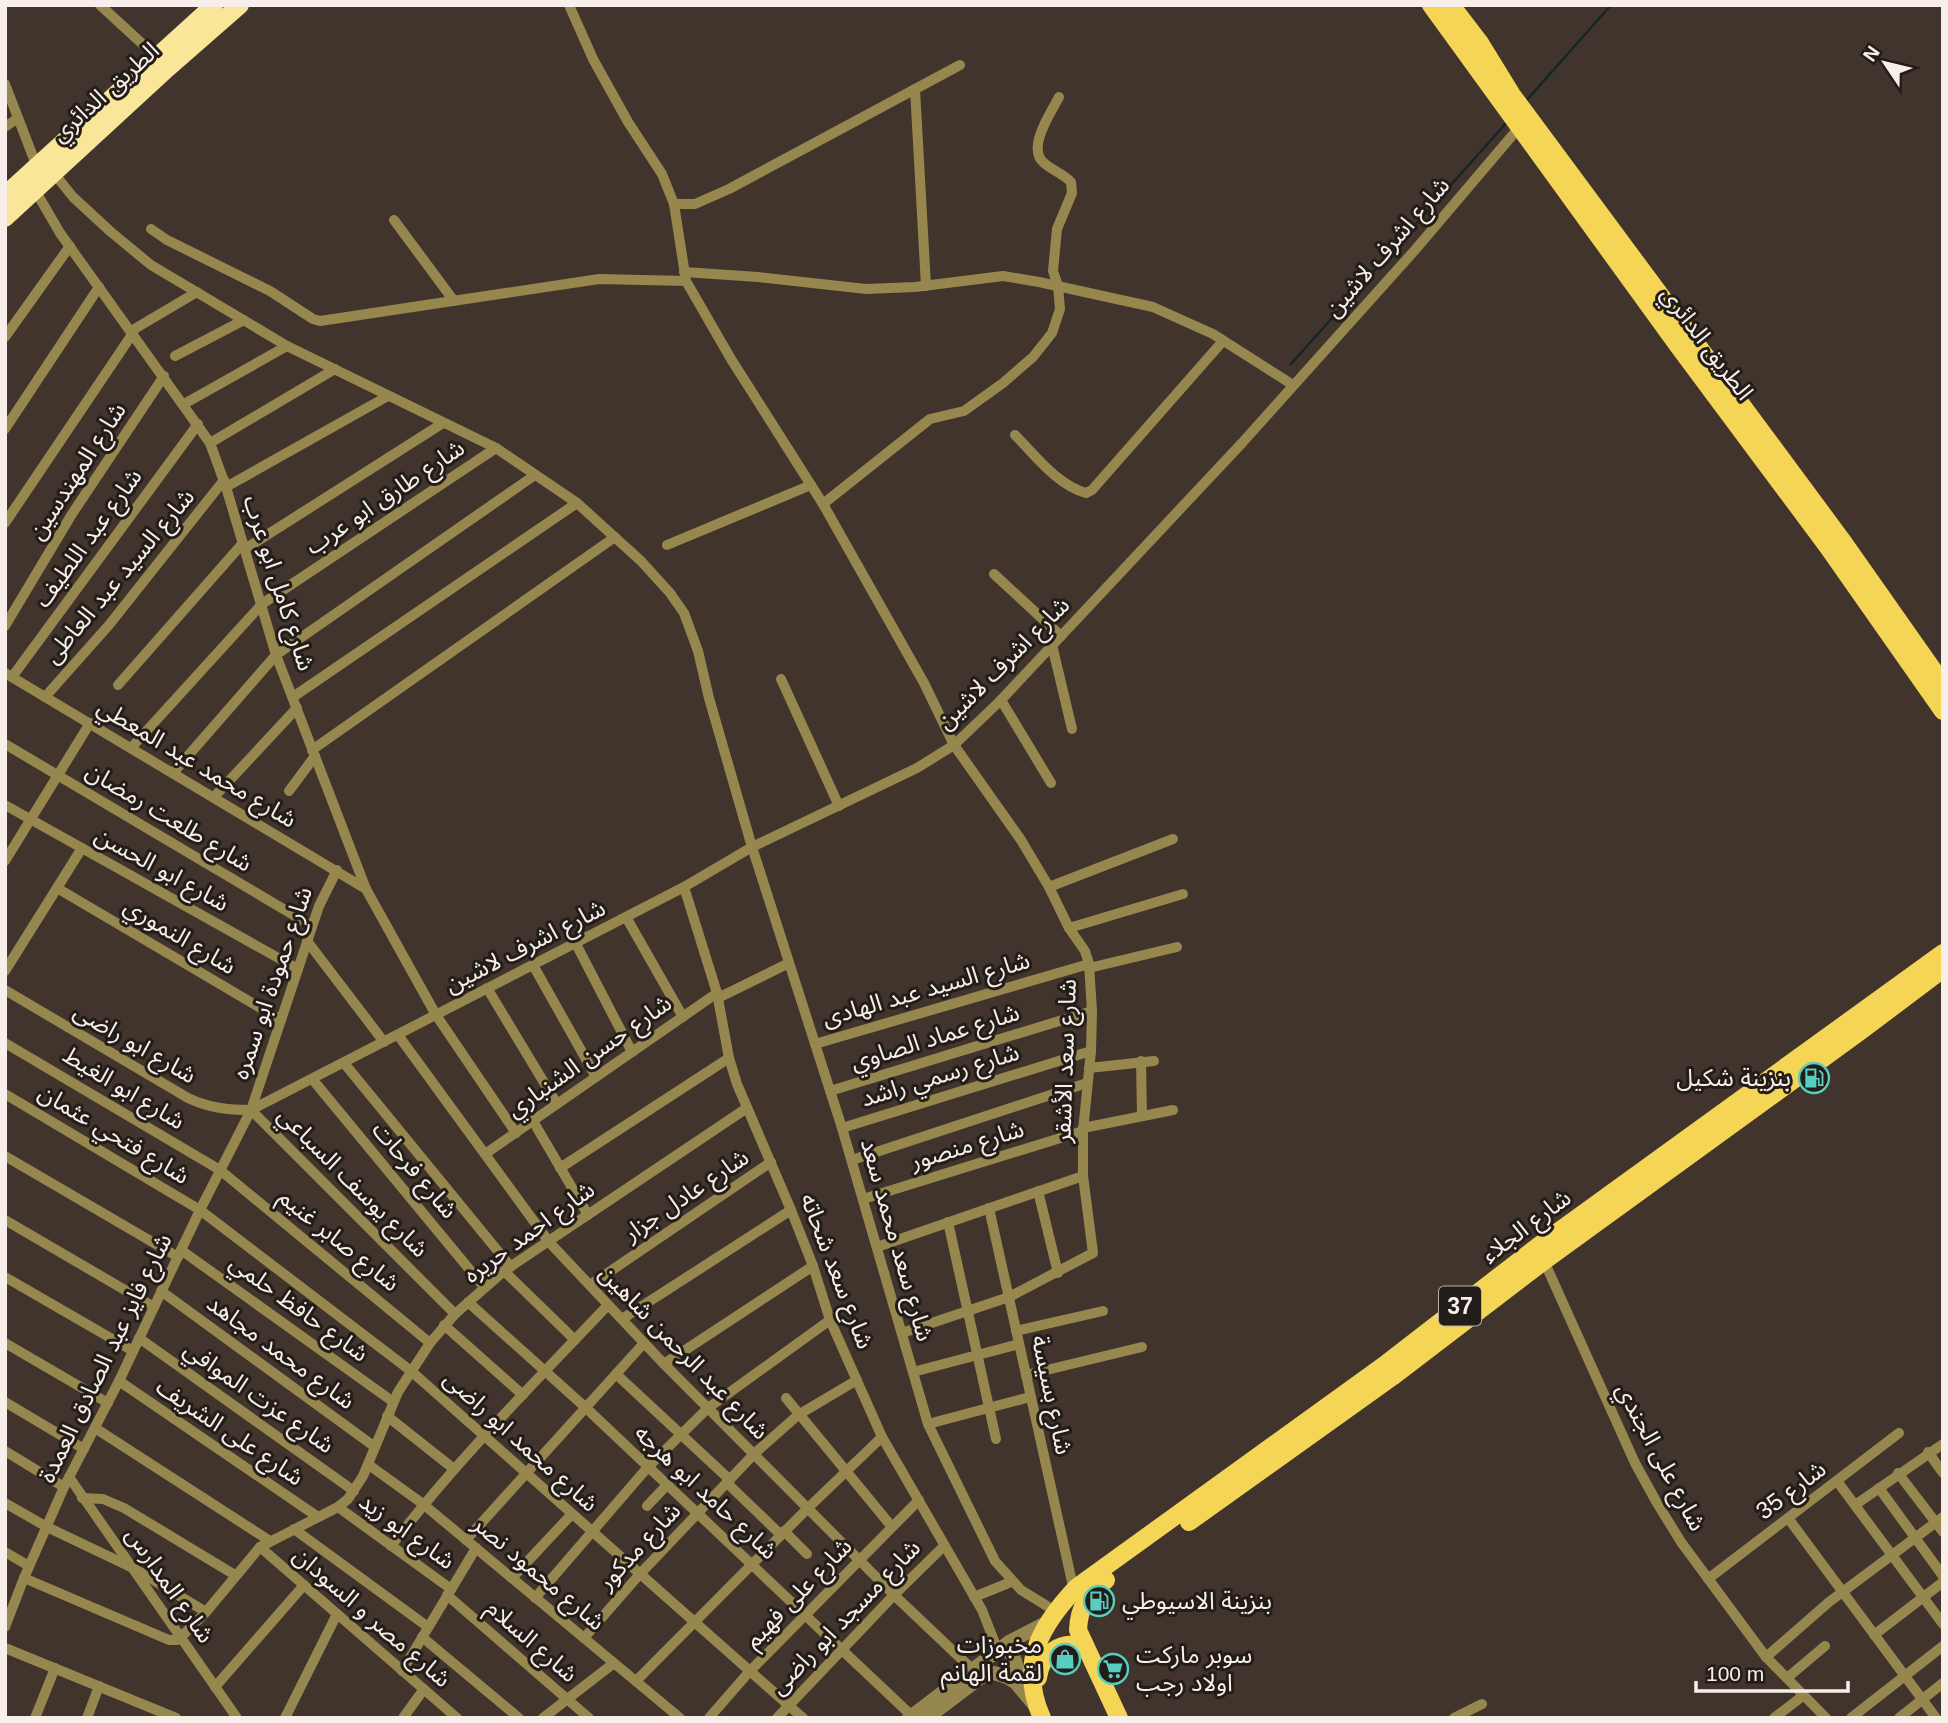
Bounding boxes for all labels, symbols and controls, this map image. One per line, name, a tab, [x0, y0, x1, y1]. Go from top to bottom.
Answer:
north arrow	[1850, 28, 1920, 98]
street label: الطريق الدائري	[45, 36, 168, 151]
text: N	[1859, 42, 1884, 65]
street label: شارع اشرف لاشين	[1319, 171, 1458, 325]
street label: الطريق الدائري	[1651, 280, 1759, 408]
street label: شارع المهندسين	[22, 397, 134, 546]
street label: شارع طارق ابو عرب	[300, 434, 471, 563]
street label: شارع عبد اللطيف	[28, 463, 150, 615]
street label: شارع السيد عبد العاطى	[38, 483, 202, 671]
street label: شارع كامل ابو عرب	[235, 492, 321, 675]
street label: شارع اشرف لاشين	[931, 591, 1077, 737]
street label: شارع محمد عبد المعطي	[90, 692, 302, 837]
street label: شارع طلعت رمضان	[79, 756, 257, 880]
street label: شارع ابو الحسن	[89, 821, 234, 920]
street label: شارع حمودة ابو سمره	[226, 883, 321, 1084]
street label: شارع النموري	[116, 892, 241, 984]
street label: شارع اشرف لاشين	[440, 894, 611, 1001]
street label: شارع السيد عبد الهادى	[819, 946, 1034, 1035]
street label: شارع سعد الأشقر	[1048, 979, 1085, 1145]
street label: شارع حسن الشنباري	[501, 989, 680, 1127]
street label: شارع ابو راضى	[67, 997, 201, 1092]
street label: شارع عماد الصاوي	[847, 998, 1024, 1080]
street label: شارع رسمي راشد	[857, 1038, 1024, 1117]
street label: شارع ابو الغيط	[57, 1041, 190, 1138]
fuel station icon: بنزينة شكيل	[1797, 1061, 1831, 1095]
place label: بنزينة شكيل	[1676, 1064, 1791, 1092]
street label: شارع فتحي عثمان	[31, 1078, 195, 1194]
street label: شارع يوسف السباعي	[269, 1101, 434, 1266]
street label: شارع منصور	[906, 1114, 1028, 1179]
street label: شارع فرحات	[364, 1116, 464, 1226]
street label: شارع سعد محمد سعد	[852, 1135, 939, 1345]
street label: شارع عادل جزار	[617, 1143, 756, 1250]
street label: شارع احمد حريره	[458, 1175, 602, 1291]
street label: شارع صابر غنيم	[271, 1183, 405, 1300]
street label: شارع الجلاء	[1476, 1183, 1578, 1271]
street label: شارع سعد شحاته	[792, 1189, 879, 1354]
street label: شارع فايز عبد الصادق العمدة	[32, 1229, 180, 1488]
street label: شارع حافظ حلمي	[221, 1248, 374, 1371]
street label: شارع عبد الرحمن شاهين	[591, 1259, 775, 1447]
road number: 37	[1439, 1287, 1481, 1326]
street label: شارع محمد مجاهد	[200, 1289, 360, 1417]
street label: شارع بسيسة	[1023, 1333, 1078, 1458]
street label: شارع عزت الموافي	[176, 1335, 339, 1463]
street label: شارع محمد ابو راضى	[436, 1364, 604, 1520]
street label: شارع على الشريف	[149, 1372, 309, 1494]
street label: شارع على الجندي	[1606, 1378, 1712, 1538]
street label: شارع حامد ابو هرجه	[627, 1419, 783, 1567]
street label: شارع 35	[1751, 1455, 1833, 1528]
street label: شارع ابو زيد	[352, 1487, 460, 1578]
street label: شارع مدكور	[591, 1497, 689, 1598]
street label: شارع محمود نصر	[465, 1509, 611, 1639]
street label: شارع المدارس	[117, 1522, 220, 1650]
street label: شارع على فهيم	[738, 1532, 860, 1656]
street label: شارع مسجد ابو راضى	[764, 1534, 928, 1702]
street label: شارع مصر و السودان	[285, 1541, 457, 1695]
fuel station icon: بنزينة الاسيوطي	[1082, 1584, 1116, 1618]
place label: بنزينة الاسيوطي	[1122, 1587, 1272, 1620]
street label: شارع السلام	[478, 1594, 583, 1691]
place label: مخبوزات لقمة الهانم	[941, 1631, 1042, 1690]
place label: سوبر ماركت اولاد رجب	[1136, 1641, 1252, 1697]
shop icon: مخبوزات لقمة الهانم	[1048, 1642, 1082, 1676]
scale bar	[1696, 1650, 1848, 1694]
supermarket icon: سوبر ماركت اولاد رجب	[1096, 1652, 1130, 1686]
text: 100 m	[1706, 1662, 1764, 1685]

